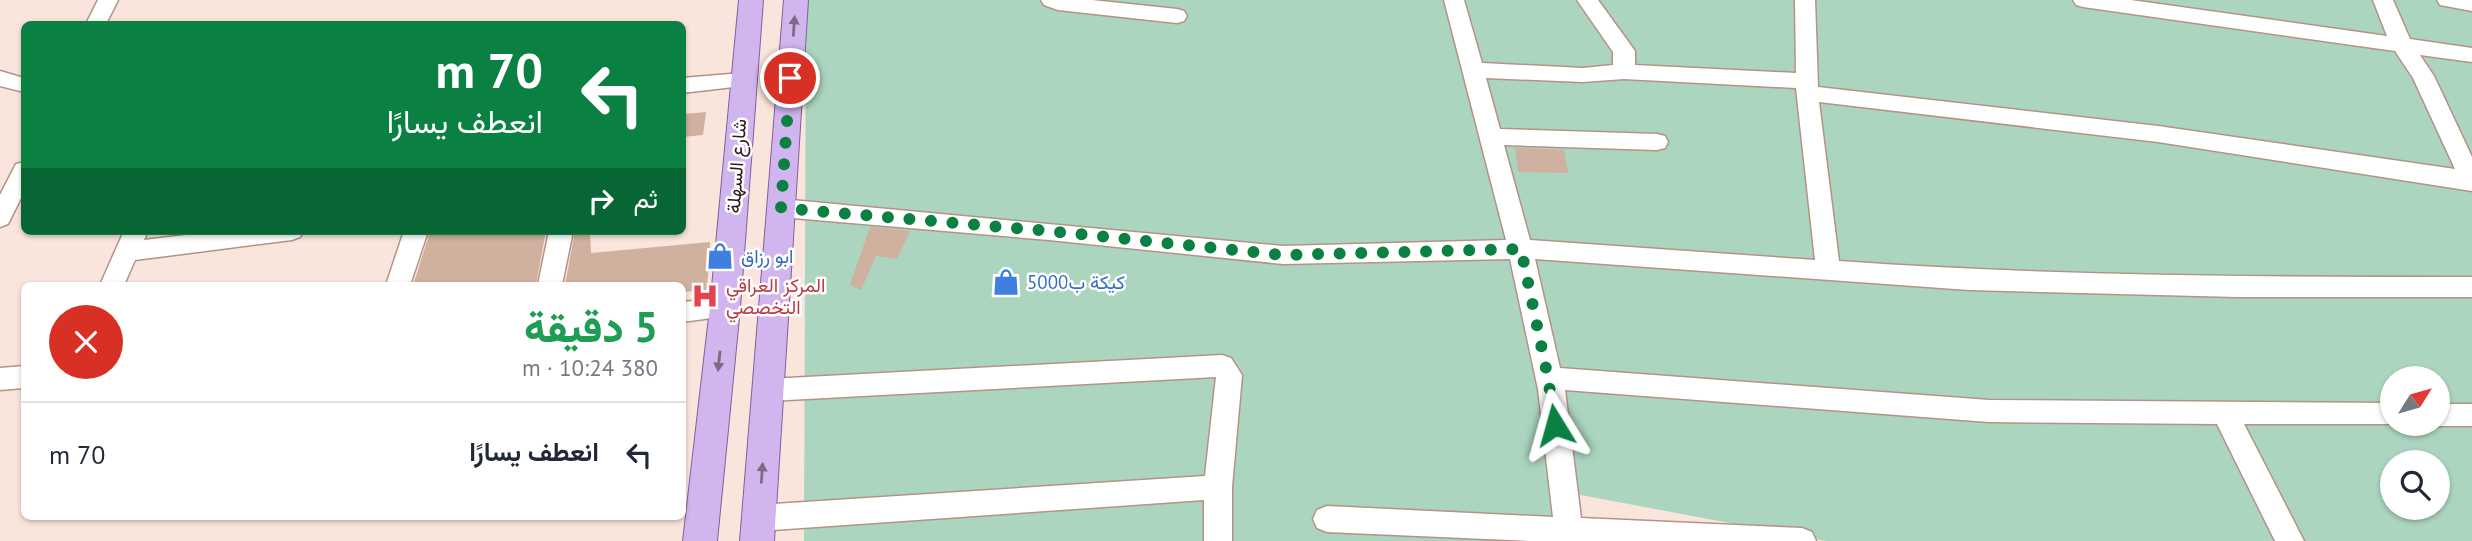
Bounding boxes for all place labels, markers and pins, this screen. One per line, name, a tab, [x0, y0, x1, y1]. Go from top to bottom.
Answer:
pin	[760, 48, 820, 108]
shop icon: ابو رزاق	[705, 241, 735, 271]
place label: ابو رزاق	[741, 244, 794, 268]
shop icon: كيكة ب5000	[991, 267, 1021, 297]
place label: كيكة ب5000	[1027, 270, 1125, 294]
place label: المركز العراقي التخصصي	[726, 273, 825, 323]
hospital icon: المركز العراقي التخصصي	[690, 281, 720, 311]

